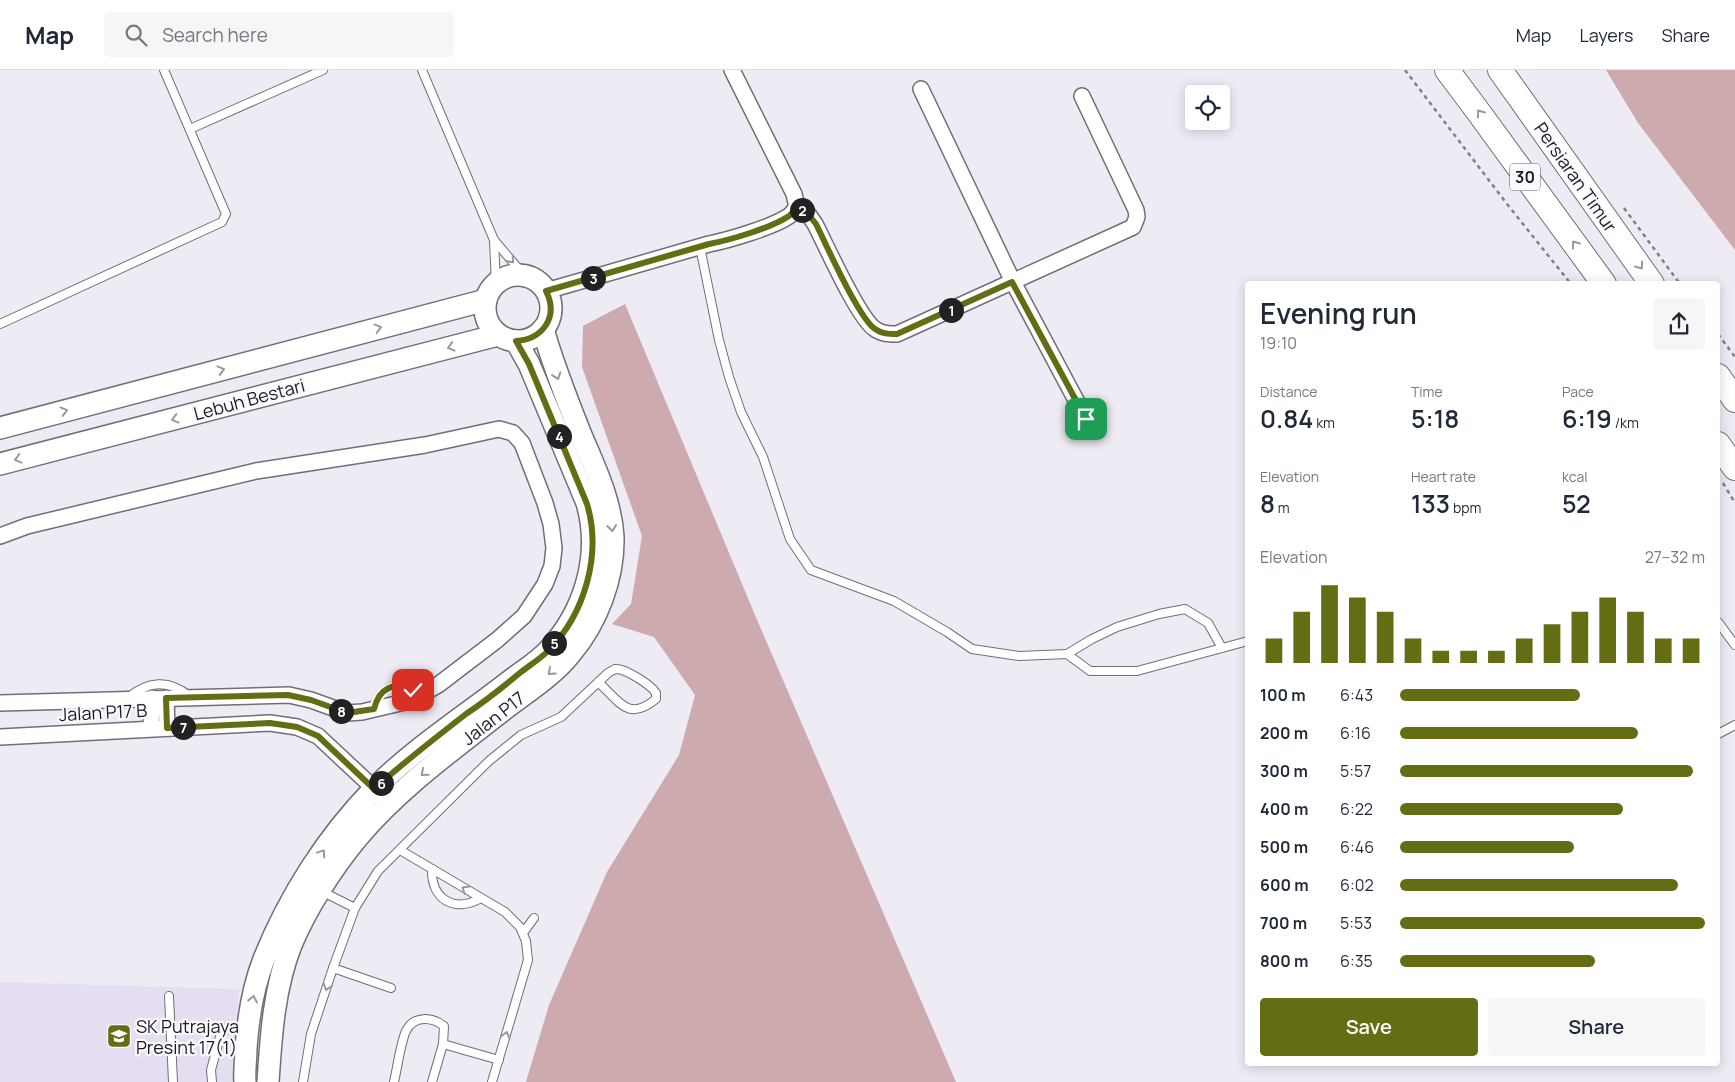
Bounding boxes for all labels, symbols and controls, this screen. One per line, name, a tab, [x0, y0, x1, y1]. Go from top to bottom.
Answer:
search box	[104, 12, 454, 57]
text: Map	[25, 18, 74, 51]
icon: search	[122, 21, 150, 49]
text: Search here	[162, 22, 268, 48]
text: Map	[1516, 23, 1551, 47]
text: Layers	[1579, 23, 1633, 47]
text: Share	[1661, 23, 1710, 47]
map controls	[1185, 85, 1230, 130]
button: locate	[1185, 85, 1230, 130]
one-way arrow	[1477, 110, 1485, 119]
street label: Persiaran Timur	[1529, 117, 1623, 237]
road number: 30	[1510, 164, 1540, 190]
pin: 2	[790, 198, 814, 222]
text: 2	[798, 201, 807, 220]
one-way arrow	[1572, 241, 1581, 250]
one-way arrow	[505, 255, 514, 264]
one-way arrow	[1634, 260, 1643, 270]
pin: 3	[580, 266, 606, 290]
text: 3	[589, 269, 598, 288]
text: Evening run	[1260, 294, 1417, 332]
pin: 1	[938, 298, 964, 322]
button: share	[1653, 298, 1705, 350]
text: 1	[948, 301, 955, 320]
one-way arrow	[374, 323, 383, 334]
text: 19:10	[1260, 332, 1297, 354]
one-way arrow	[446, 341, 455, 352]
one-way arrow	[217, 365, 225, 375]
one-way arrow	[552, 371, 562, 379]
street label: Lebuh Bestari	[191, 373, 307, 425]
text: Distance	[1260, 382, 1317, 401]
text: Time	[1411, 382, 1443, 401]
text: Pace	[1562, 382, 1594, 401]
pin	[1065, 398, 1107, 440]
text: 0.84	[1260, 401, 1313, 436]
text: 5:18	[1411, 401, 1459, 436]
text: 6:19	[1562, 401, 1612, 436]
icon: arrive	[1072, 405, 1100, 433]
one-way arrow	[60, 406, 69, 417]
one-way arrow	[171, 413, 179, 423]
text: km	[1313, 413, 1335, 432]
text: /km	[1612, 413, 1639, 432]
pin: 4	[546, 424, 572, 448]
text: 4	[555, 427, 564, 446]
one-way arrow	[13, 453, 22, 464]
text: Elevation	[1260, 467, 1319, 486]
text: Heart rate	[1411, 467, 1476, 486]
text: kcal	[1562, 467, 1588, 486]
text: 8	[1260, 486, 1275, 521]
text: 133	[1411, 486, 1450, 521]
text: 52	[1562, 486, 1591, 521]
text: m	[1275, 498, 1290, 517]
text: bpm	[1450, 498, 1481, 517]
one-way arrow	[606, 524, 617, 532]
text: Elevation	[1260, 546, 1328, 568]
text: 27–32 m	[1645, 546, 1705, 568]
pin: 5	[542, 630, 566, 656]
text: 5	[550, 634, 559, 653]
one-way arrow	[548, 666, 557, 675]
pin	[392, 669, 434, 711]
icon: check	[399, 676, 427, 704]
text: 100 m	[1260, 684, 1306, 706]
text: 6:43	[1340, 684, 1373, 706]
street label: Jalan P17	[457, 686, 529, 750]
street label: Jalan P17 B	[58, 698, 148, 726]
pin: 8	[328, 698, 354, 724]
text: 8	[337, 702, 346, 721]
pin: 7	[170, 714, 196, 740]
text: 7	[180, 718, 187, 737]
text: 200 m	[1260, 722, 1308, 744]
text: 6:16	[1340, 722, 1371, 744]
text: 300 m	[1260, 760, 1308, 782]
text: 5:57	[1340, 760, 1371, 782]
one-way arrow	[421, 768, 430, 777]
pin: 6	[368, 770, 394, 796]
text: 6	[377, 774, 386, 793]
text: 400 m	[1260, 798, 1308, 820]
text: 6:22	[1340, 798, 1373, 820]
text: 500 m	[1260, 836, 1308, 858]
text: 6:46	[1340, 836, 1374, 858]
one-way arrow	[316, 849, 325, 859]
text: 600 m	[1260, 874, 1309, 896]
text: 6:02	[1340, 874, 1374, 896]
one-way arrow	[462, 885, 471, 895]
text: 700 m	[1260, 912, 1307, 934]
text: 5:53	[1340, 912, 1372, 934]
text: 800 m	[1260, 950, 1308, 972]
text: 6:35	[1340, 950, 1373, 972]
one-way arrow	[323, 982, 333, 990]
one-way arrow	[248, 995, 258, 1003]
button: Save	[1260, 998, 1478, 1056]
button: Share	[1488, 998, 1705, 1056]
place label: SK Putrajaya Presint 17(1)	[136, 1014, 239, 1059]
school or university icon: SK Putrajaya Presint 17(1)	[106, 1023, 132, 1049]
one-way arrow	[500, 1032, 510, 1040]

